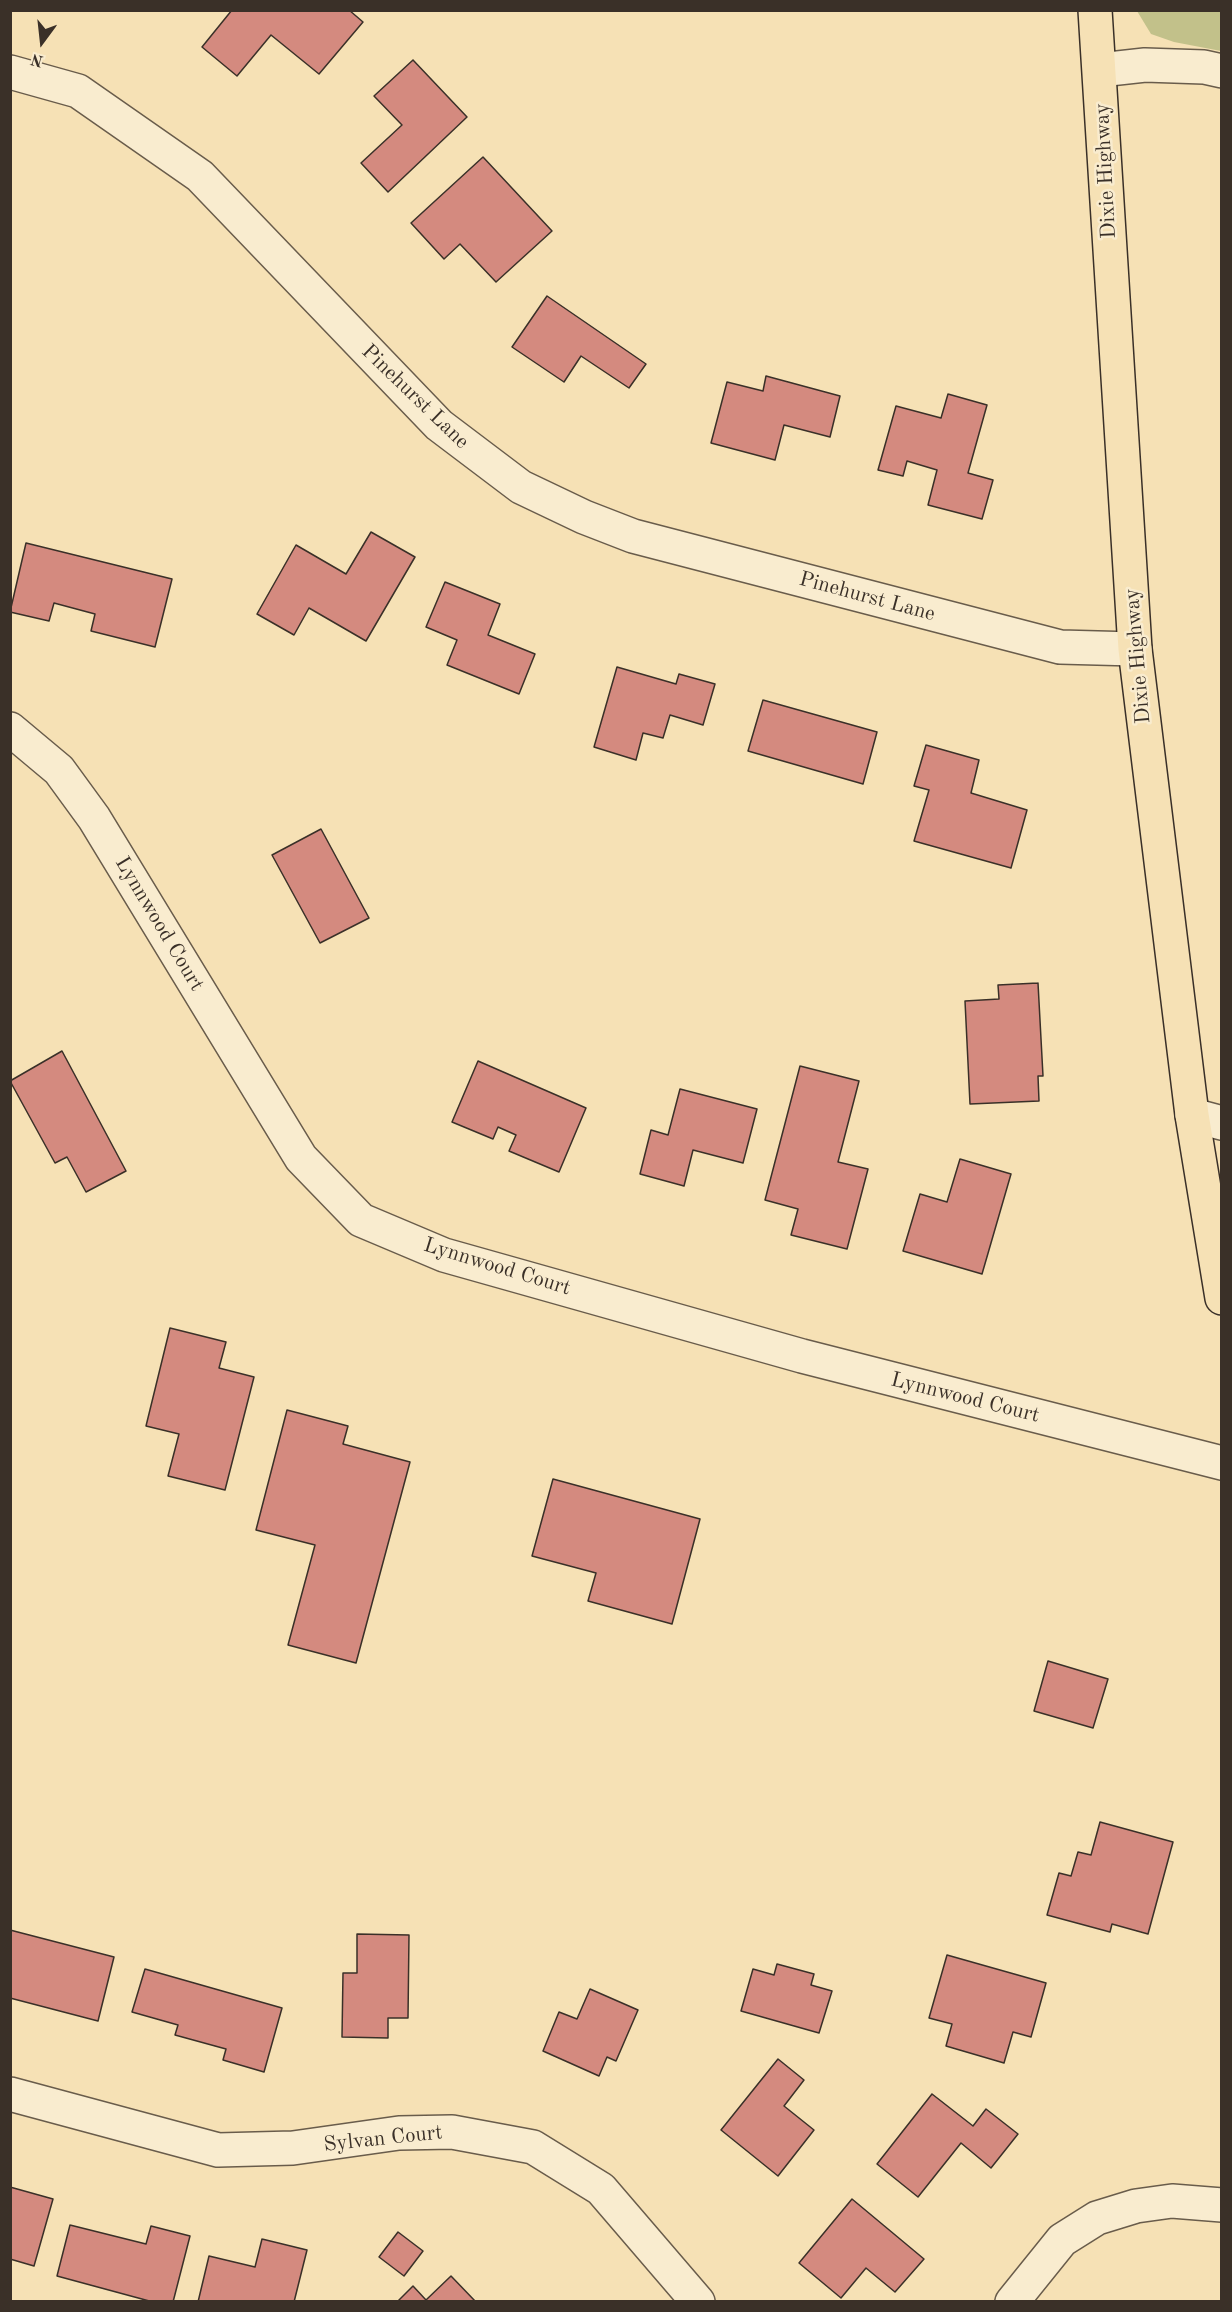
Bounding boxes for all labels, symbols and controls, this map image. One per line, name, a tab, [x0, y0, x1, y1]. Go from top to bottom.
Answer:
north arrow	[12, 12, 72, 72]
text: N	[29, 50, 45, 69]
street label: Dixie Highway	[1090, 102, 1122, 240]
street label: Pinehurst Lane	[356, 339, 474, 455]
street label: Pinehurst Lane	[796, 567, 938, 627]
street label: Dixie Highway	[1120, 587, 1156, 725]
street label: Lynnwood Court	[109, 852, 209, 996]
street label: Lynnwood Court	[420, 1233, 574, 1301]
street label: Lynnwood Court	[888, 1367, 1042, 1429]
street label: Sylvan Court	[322, 2120, 444, 2158]

